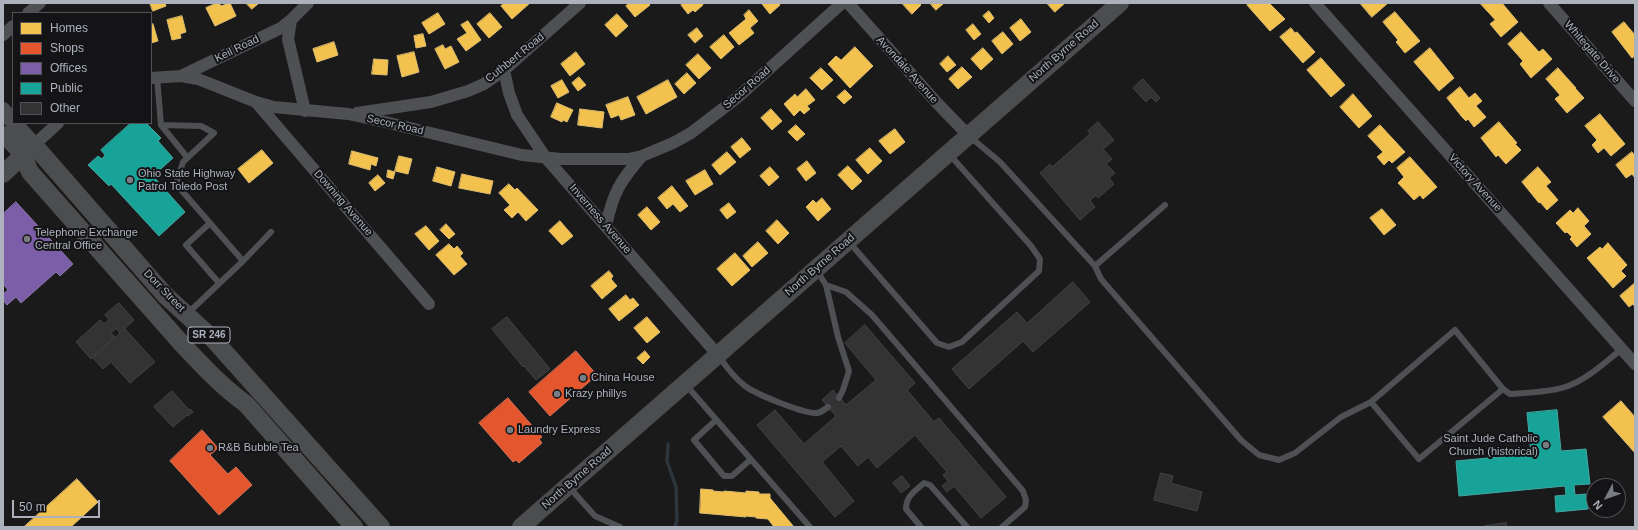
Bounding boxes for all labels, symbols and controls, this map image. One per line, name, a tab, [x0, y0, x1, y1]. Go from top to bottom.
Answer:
legend	[12, 12, 152, 124]
street label: North Byrne Road	[1026, 17, 1102, 85]
street label: Whitegate Drive	[1561, 18, 1623, 86]
text: Homes	[50, 21, 88, 35]
street label: Cuthbert Road	[483, 30, 547, 86]
street label: Keil Road	[213, 33, 261, 65]
street label: Avondale Avenue	[873, 34, 941, 106]
text: Shops	[50, 41, 84, 55]
text: Offices	[50, 61, 87, 75]
street label: Secor Road	[721, 64, 773, 112]
text: Public	[50, 81, 83, 95]
text: Other	[50, 101, 80, 115]
street label: Secor Road	[365, 112, 425, 138]
street label: Victory Avenue	[1445, 151, 1505, 215]
place label: Ohio State Highway Patrol Toledo Post	[138, 167, 235, 193]
street label: Downing Avenue	[311, 167, 375, 239]
marker: Ohio State Highway Patrol Toledo Post	[125, 175, 135, 185]
street label: Inverness Avenue	[566, 182, 634, 256]
place label: Telephone Exchange Central Office	[35, 226, 138, 252]
street label: North Byrne Road	[782, 231, 858, 299]
marker: Telephone Exchange Central Office	[22, 234, 32, 244]
street label: Dorr Street	[141, 267, 187, 315]
road number: SR 246	[188, 327, 230, 343]
place label: China House	[591, 371, 655, 385]
marker: China House	[578, 373, 588, 383]
place label: Krazy phillys	[565, 387, 627, 401]
marker: Krazy phillys	[552, 389, 562, 399]
place label: Laundry Express	[518, 423, 601, 437]
marker: Laundry Express	[505, 425, 515, 435]
place label: Saint Jude Catholic Church (historical)	[1443, 432, 1538, 458]
marker: Saint Jude Catholic Church (historical)	[1541, 440, 1551, 450]
place label: R&B Bubble Tea	[218, 441, 299, 455]
marker: R&B Bubble Tea	[205, 443, 215, 453]
street label: North Byrne Road	[539, 444, 615, 512]
north arrow	[1586, 478, 1626, 518]
scale bar	[14, 492, 102, 518]
text: N	[1591, 498, 1605, 512]
text: 50 m	[19, 500, 46, 514]

